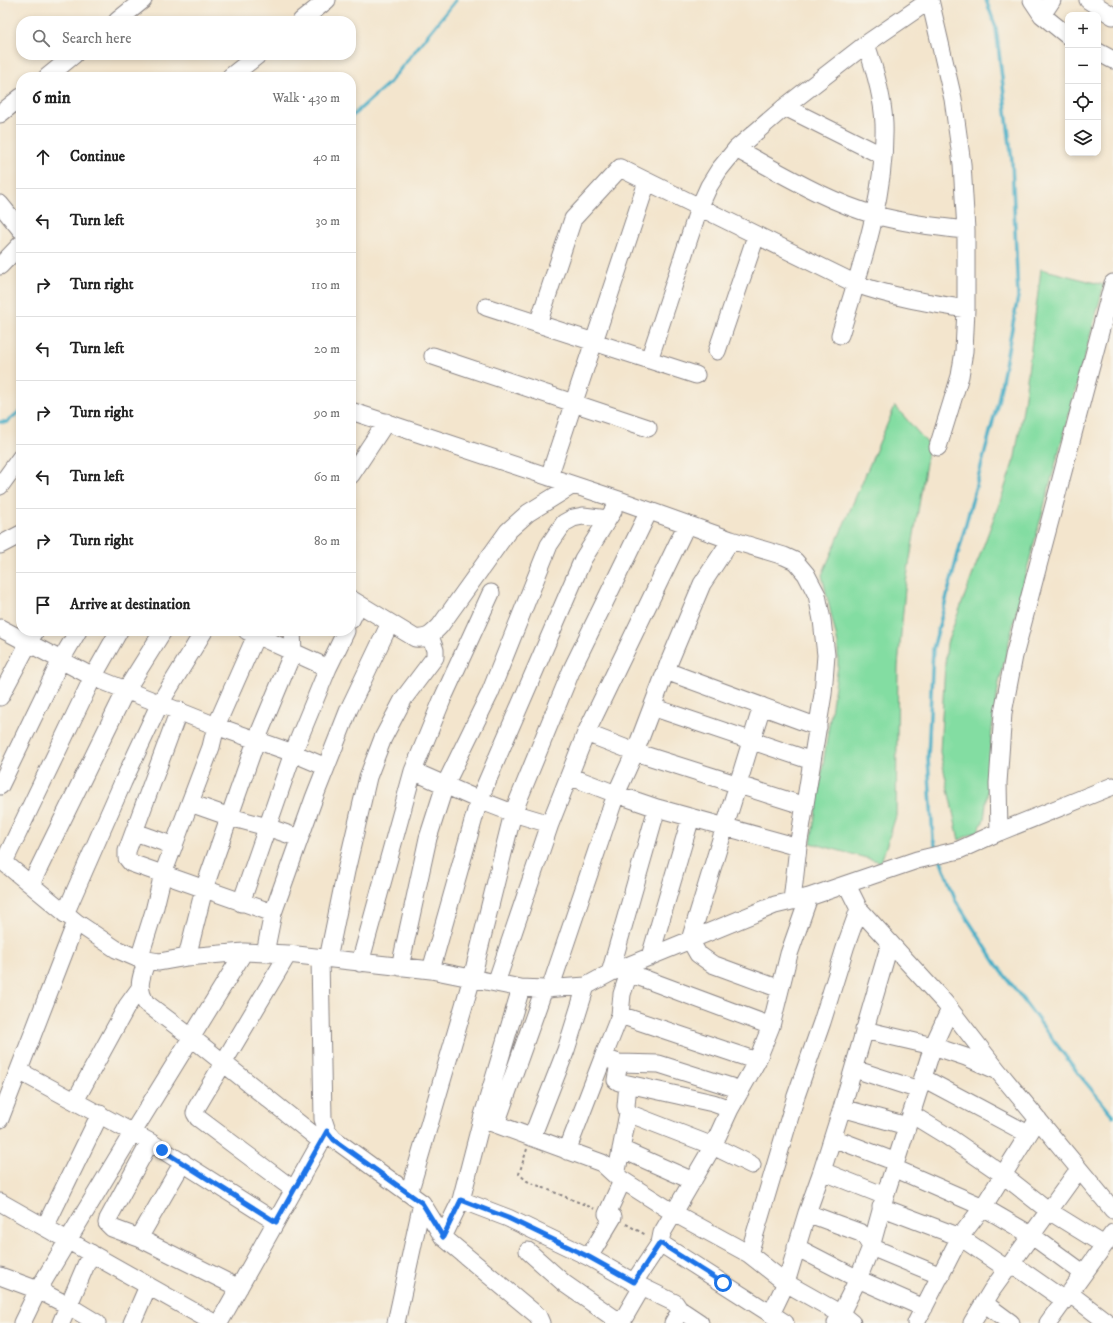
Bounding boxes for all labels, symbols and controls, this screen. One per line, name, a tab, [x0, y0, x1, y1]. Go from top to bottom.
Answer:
map controls	[1065, 12, 1101, 156]
button: +	[1065, 12, 1101, 48]
search box	[16, 16, 356, 60]
icon: search	[30, 27, 52, 49]
text: Search here	[62, 29, 131, 48]
button: −	[1065, 48, 1101, 84]
button: locate	[1065, 84, 1101, 120]
text: 6 min	[32, 87, 71, 109]
text: Walk · 430 m	[272, 90, 340, 106]
button: layers	[1065, 120, 1101, 156]
icon: ahead	[32, 146, 54, 168]
text: Continue	[70, 147, 125, 166]
text: 40 m	[313, 149, 340, 165]
icon: left	[32, 210, 54, 232]
text: Turn left	[70, 211, 124, 230]
text: 30 m	[316, 213, 340, 229]
icon: right	[32, 274, 54, 296]
text: Turn right	[70, 275, 133, 294]
text: 110 m	[311, 277, 340, 293]
icon: left	[32, 338, 54, 360]
text: Turn left	[70, 339, 124, 358]
text: 20 m	[314, 341, 340, 357]
icon: right	[32, 402, 54, 424]
text: Turn right	[70, 403, 133, 422]
text: 90 m	[314, 405, 340, 421]
icon: left	[32, 466, 54, 488]
text: Turn left	[70, 467, 124, 486]
text: 60 m	[314, 469, 340, 485]
icon: right	[32, 530, 54, 552]
text: Turn right	[70, 531, 133, 550]
text: 80 m	[314, 533, 340, 549]
icon: arrive	[32, 594, 54, 616]
text: Arrive at destination	[70, 595, 190, 614]
route end	[153, 1141, 171, 1159]
route start	[714, 1274, 732, 1292]

